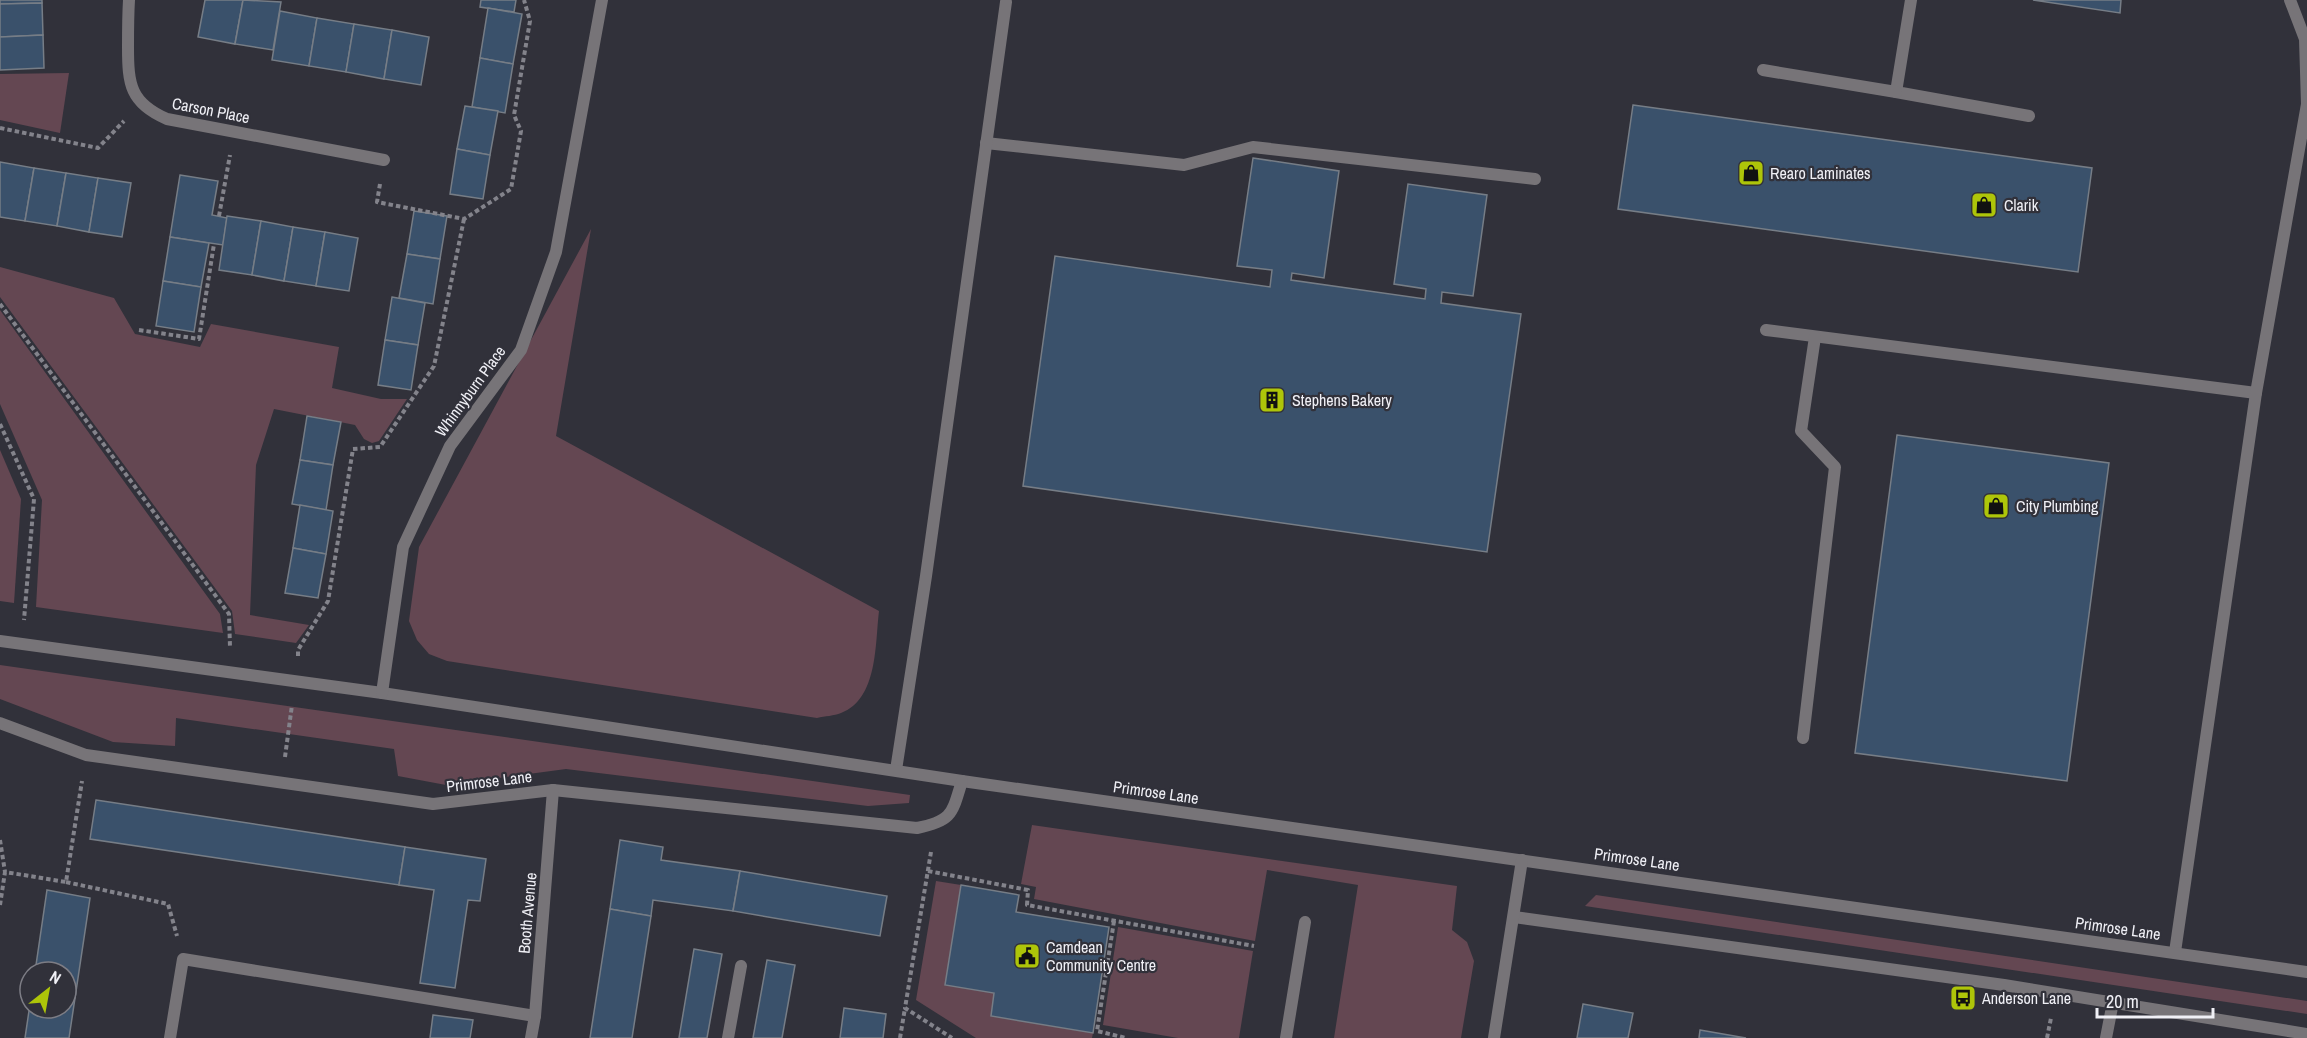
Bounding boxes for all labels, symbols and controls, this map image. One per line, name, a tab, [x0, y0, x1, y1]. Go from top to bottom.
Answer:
street label: Carson Place	[170, 92, 252, 128]
shop icon: Rearo Laminates	[1736, 158, 1766, 188]
place label: Rearo Laminates	[1770, 162, 1871, 184]
shop icon: Clarik	[1969, 190, 1999, 220]
place label: Clarik	[2004, 194, 2039, 216]
street label: Whinnyburn Place	[430, 341, 510, 441]
building icon: Stephens Bakery	[1257, 385, 1287, 415]
place label: Stephens Bakery	[1292, 389, 1392, 411]
shop icon: City Plumbing	[1981, 491, 2011, 521]
place label: City Plumbing	[2016, 495, 2099, 517]
street label: Primrose Lane	[445, 765, 533, 797]
street label: Primrose Lane	[1112, 775, 1200, 809]
street label: Primrose Lane	[1593, 842, 1681, 876]
street label: Booth Avenue	[512, 871, 542, 955]
street label: Primrose Lane	[2074, 911, 2162, 945]
place label: Camdean Community Centre	[1046, 936, 1156, 976]
public building icon: Camdean Community Centre	[1012, 941, 1042, 971]
north arrow	[18, 960, 78, 1020]
text: N	[46, 965, 65, 989]
scale bar	[2097, 981, 2212, 1019]
bus stop icon: Anderson Lane	[1948, 983, 1978, 1013]
place label: Anderson Lane	[1981, 987, 2071, 1009]
text: 20 m	[2106, 989, 2139, 1014]

